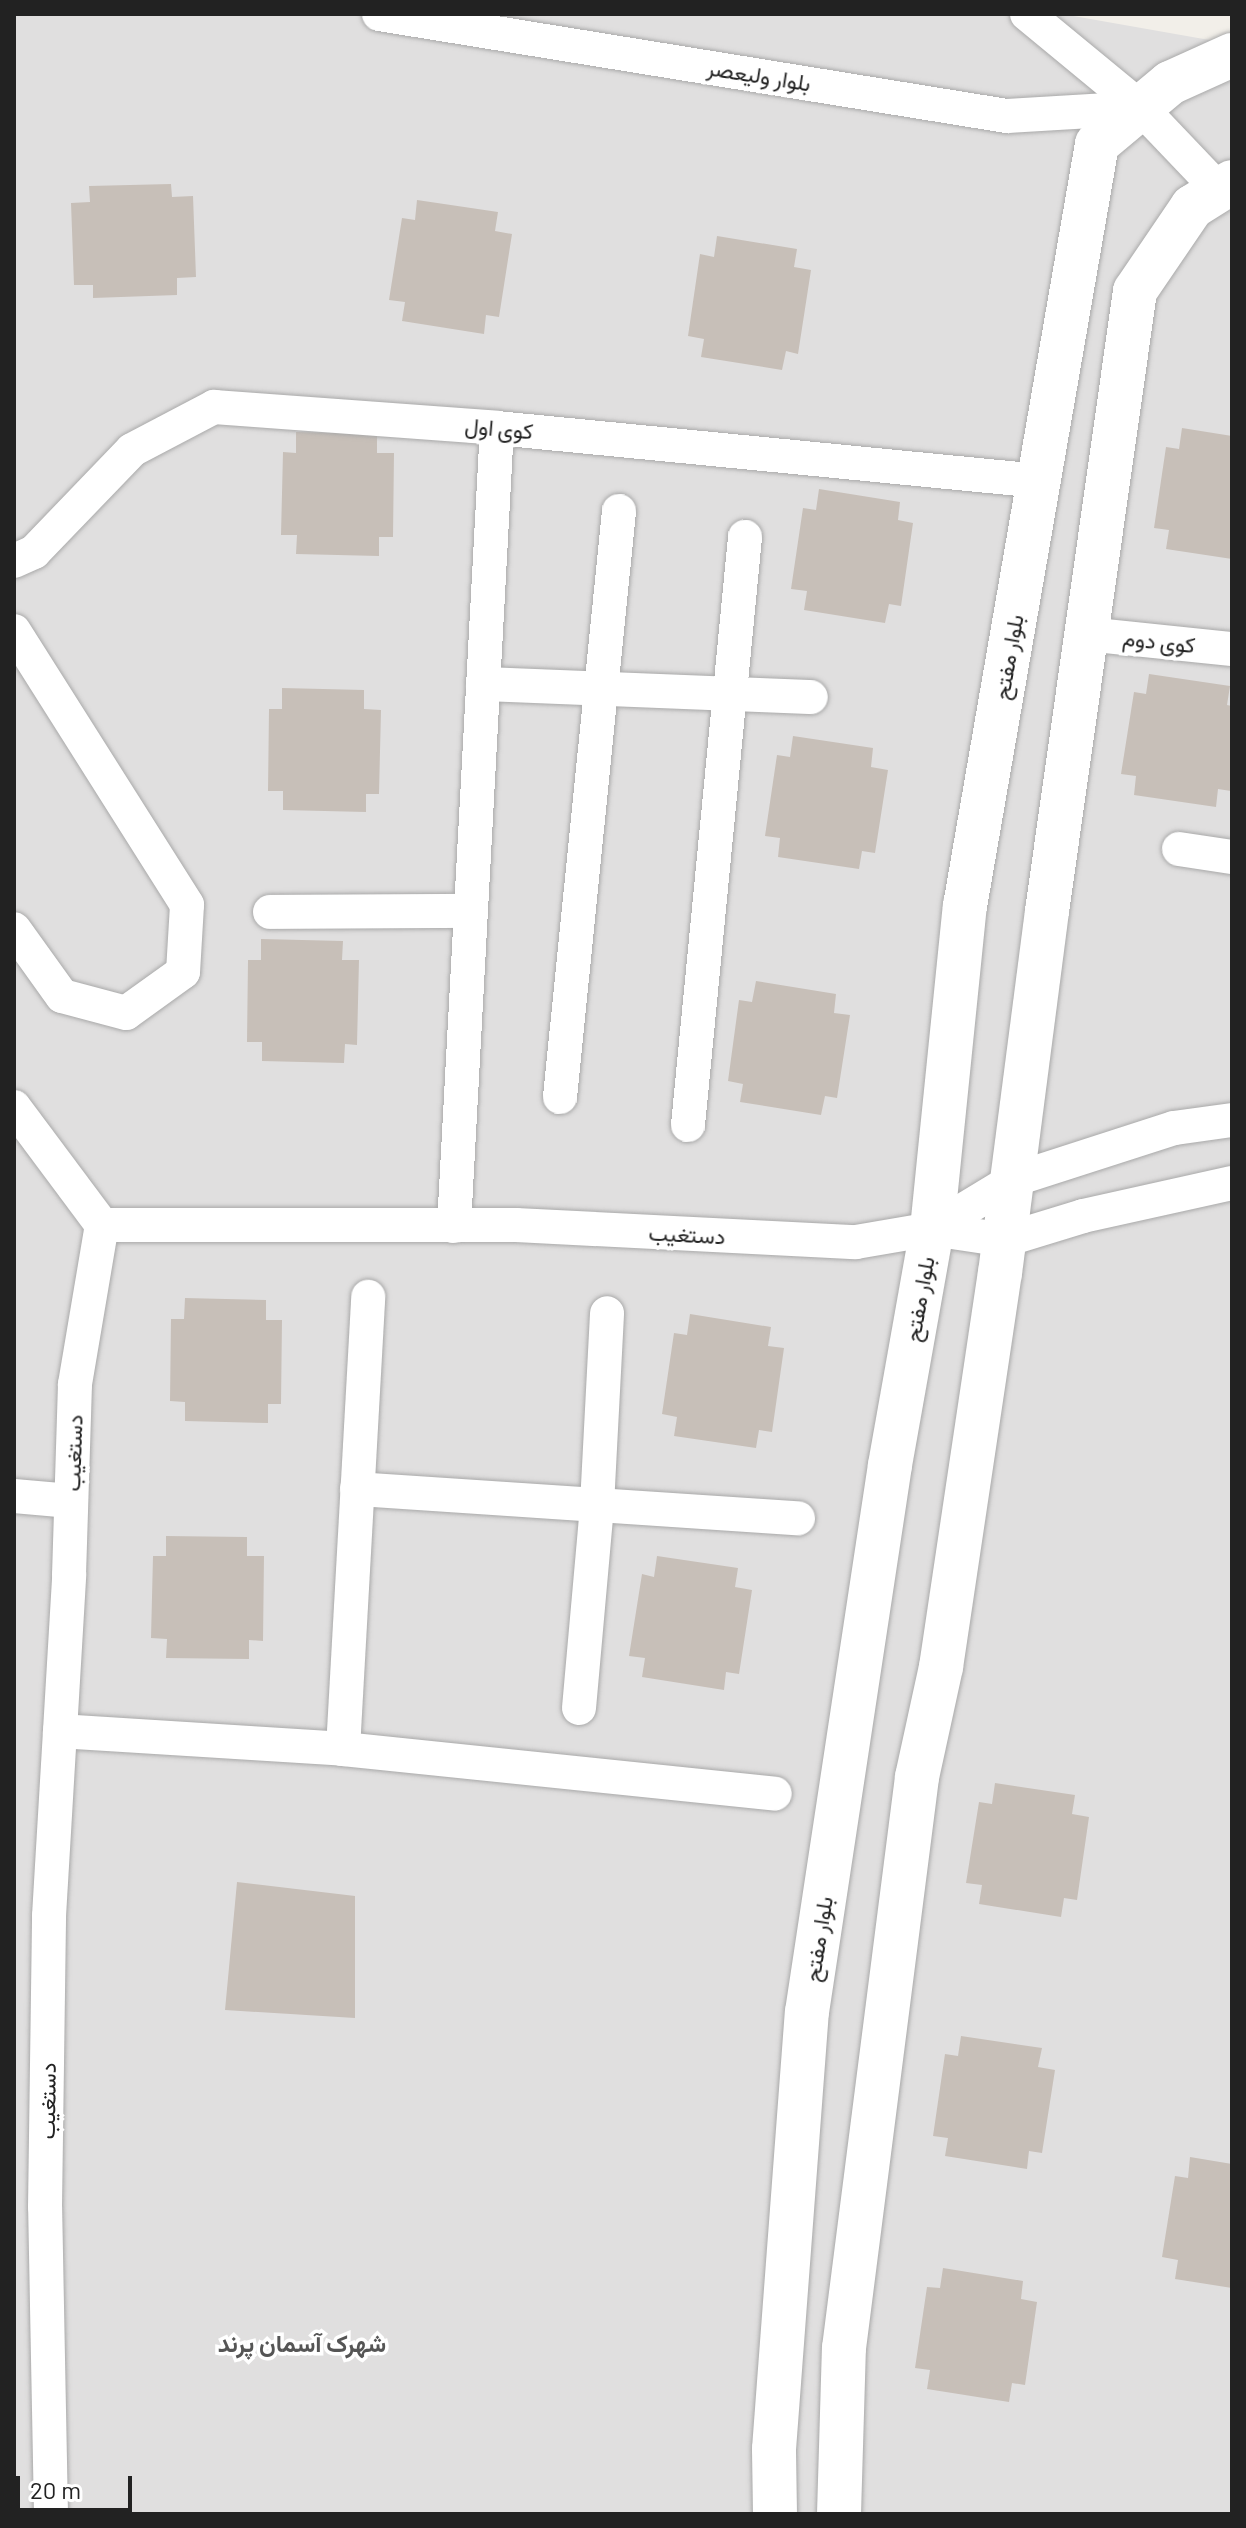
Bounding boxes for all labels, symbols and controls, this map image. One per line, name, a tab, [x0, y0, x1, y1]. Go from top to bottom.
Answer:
street label: بلوار ولیعصر	[705, 54, 813, 96]
street label: کوی اول	[464, 412, 534, 444]
street label: بلوار مفتح	[988, 612, 1028, 702]
street label: کوی دوم	[1121, 624, 1197, 658]
street label: دستغیب	[648, 1219, 726, 1249]
street label: بلوار مفتح	[899, 1254, 939, 1344]
street label: دستغیب	[58, 1414, 88, 1492]
street label: بلوار مفتح	[798, 1894, 838, 1984]
street label: دستغیب	[33, 2062, 61, 2140]
district label: شهرک آسمان پرند	[218, 2329, 386, 2357]
scale bar	[20, 2460, 136, 2510]
text: 20 m	[30, 2475, 81, 2504]

